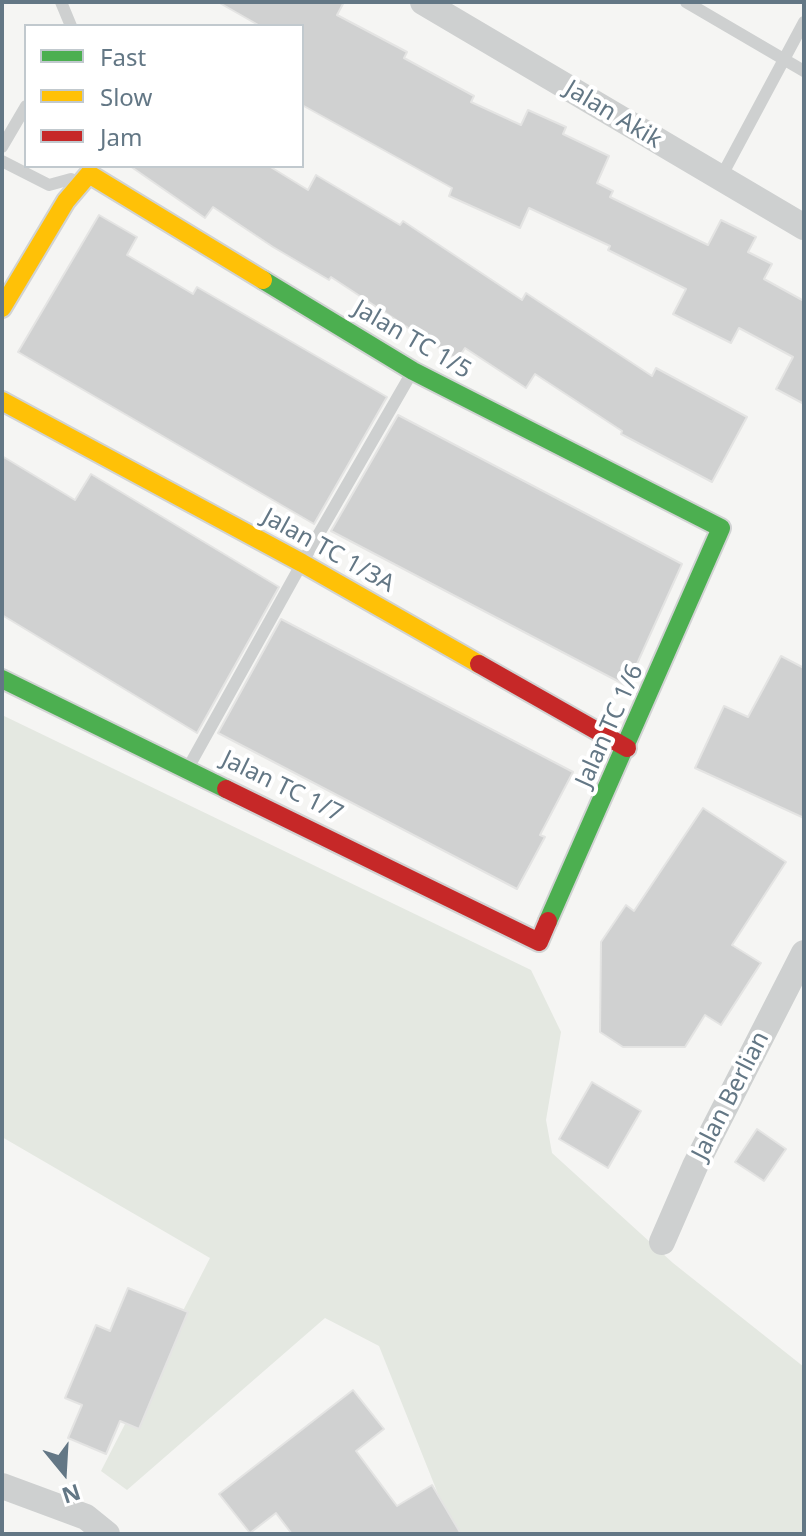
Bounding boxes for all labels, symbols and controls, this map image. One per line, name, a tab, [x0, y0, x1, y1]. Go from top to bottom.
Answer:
legend	[24, 24, 304, 168]
text: Fast	[100, 40, 146, 73]
street label: Jalan Akik	[559, 75, 667, 155]
text: Slow	[100, 80, 152, 113]
text: Jam	[100, 120, 142, 153]
street label: Jalan TC 1/5	[348, 295, 476, 385]
street label: Jalan TC 1/3A	[257, 503, 399, 599]
street label: Jalan TC 1/6	[570, 660, 650, 792]
street label: Jalan TC 1/7	[217, 745, 347, 829]
street label: Jalan Berlian	[686, 1027, 776, 1165]
north arrow	[24, 1432, 104, 1512]
text: N	[58, 1478, 85, 1512]

